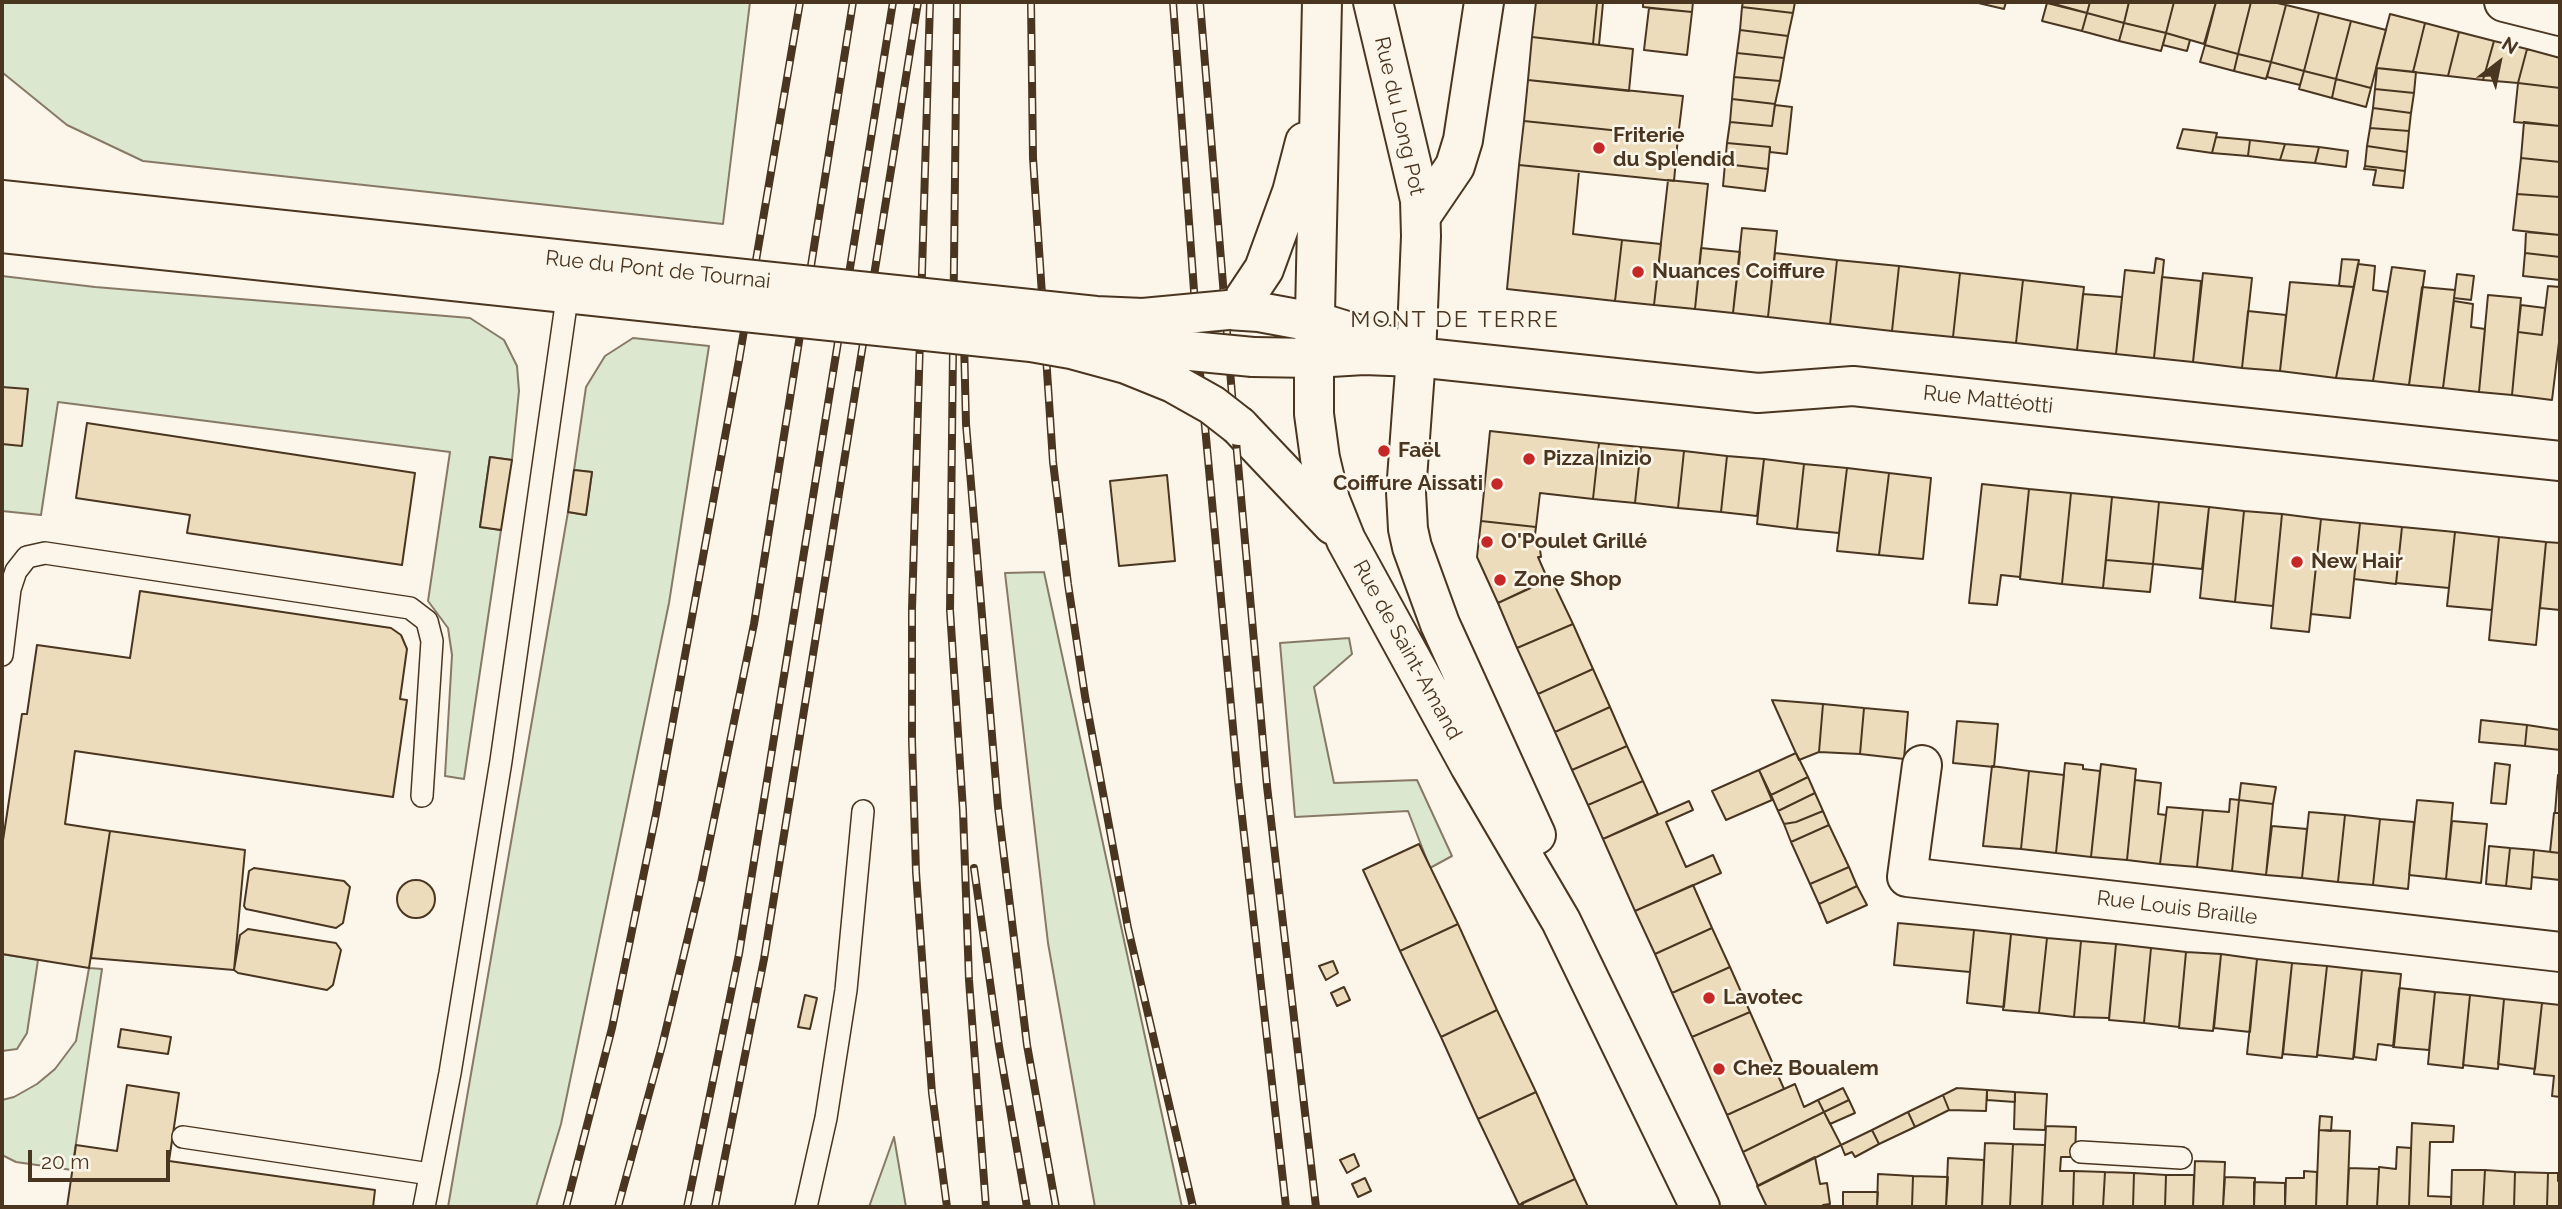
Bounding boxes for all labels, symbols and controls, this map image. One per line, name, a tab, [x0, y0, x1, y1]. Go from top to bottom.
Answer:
north arrow	[2464, 28, 2534, 98]
text: N	[2498, 32, 2522, 58]
street label: Rue du Long Pot	[1369, 34, 1429, 198]
place label: Friterie du Splendid	[1613, 123, 1735, 173]
marker: Friterie du Splendid	[1591, 140, 1607, 156]
street label: Rue du Pont de Tournai	[544, 246, 772, 294]
place label: Nuances Coiffure	[1652, 259, 1825, 285]
marker: Nuances Coiffure	[1630, 264, 1646, 280]
district label: MONT DE TERRE	[1352, 306, 1558, 334]
street label: Rue Mattéotti	[1922, 381, 2054, 419]
place label: Faël	[1398, 438, 1440, 464]
marker: Faël	[1376, 443, 1392, 459]
place label: Pizza Inizio	[1543, 446, 1652, 472]
marker: Pizza Inizio	[1521, 451, 1537, 467]
place label: Coiffure Aissati	[1333, 471, 1483, 497]
marker: Coiffure Aissati	[1489, 476, 1505, 492]
place label: O'Poulet Grillé	[1501, 529, 1647, 555]
marker: O'Poulet Grillé	[1479, 534, 1495, 550]
place label: New Hair	[2311, 549, 2403, 575]
marker: New Hair	[2289, 554, 2305, 570]
street label: Rue de Saint-Amand	[1347, 556, 1467, 744]
place label: Zone Shop	[1514, 567, 1621, 593]
marker: Zone Shop	[1492, 572, 1508, 588]
street label: Rue Louis Braille	[2095, 886, 2259, 930]
place label: Lavotec	[1723, 985, 1803, 1011]
marker: Lavotec	[1701, 990, 1717, 1006]
place label: Chez Boualem	[1733, 1056, 1879, 1082]
marker: Chez Boualem	[1711, 1061, 1727, 1077]
scale bar	[32, 1136, 173, 1180]
text: 20 m	[41, 1149, 89, 1174]

